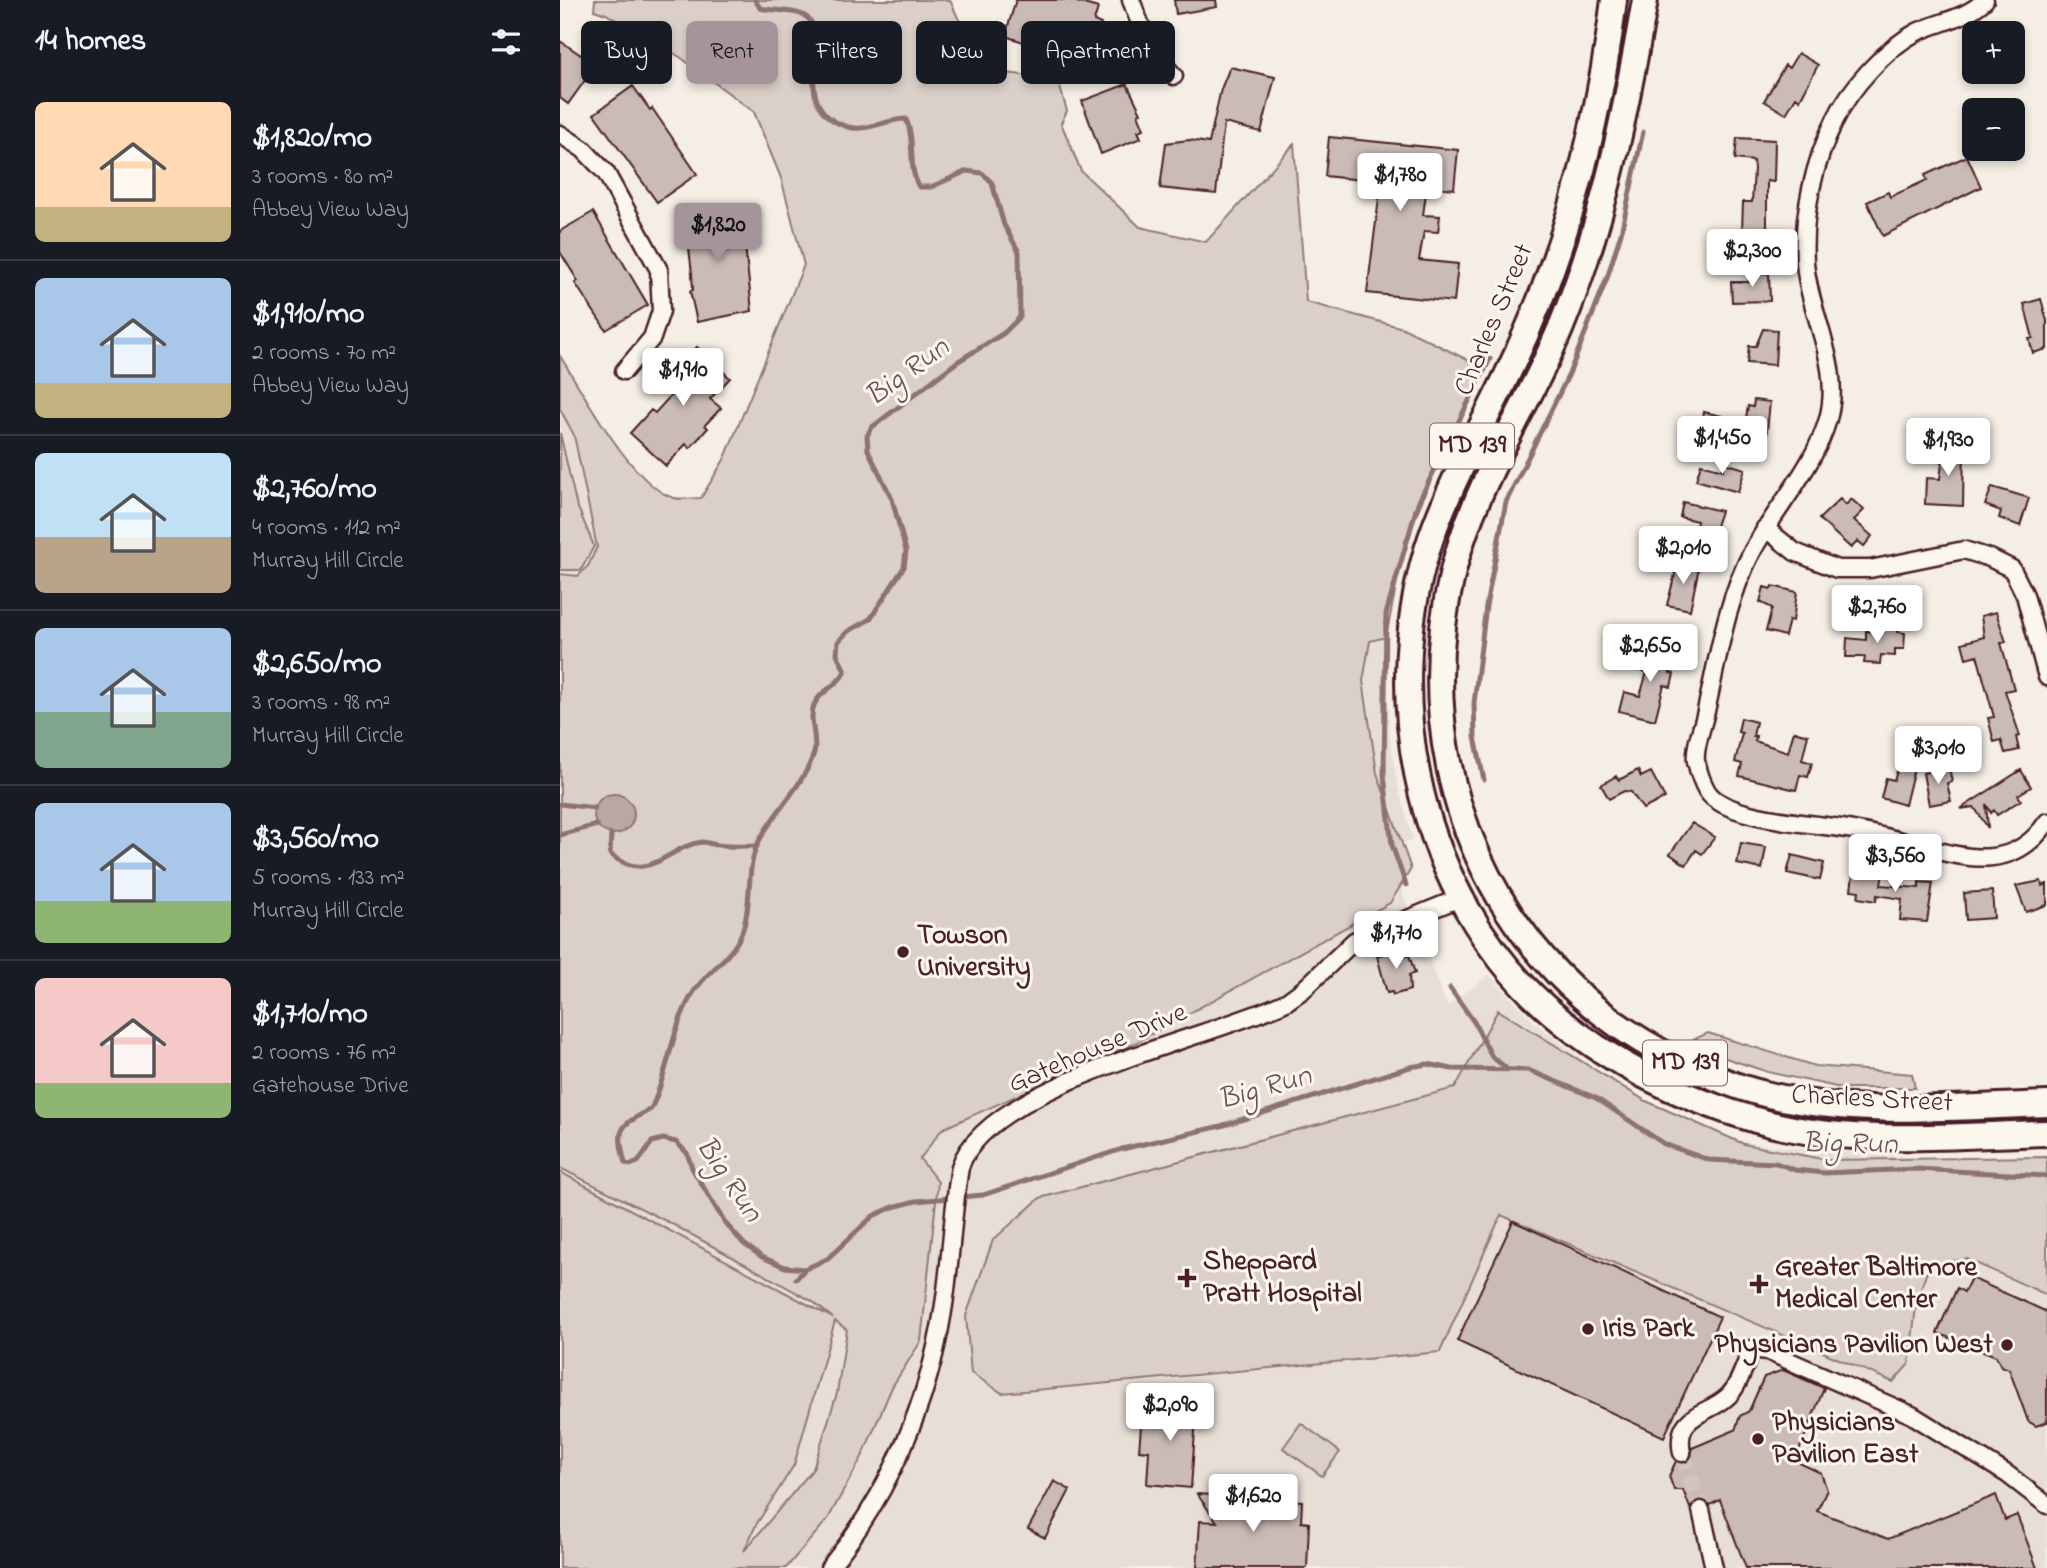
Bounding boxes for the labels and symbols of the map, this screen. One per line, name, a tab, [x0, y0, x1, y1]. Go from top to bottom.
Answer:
pin: $1,780	[1343, 154, 1457, 213]
pin: $1,820	[661, 204, 775, 263]
pin: $2,300	[1695, 230, 1809, 289]
street label: Charles Street	[1445, 238, 1545, 402]
water label: Big Run	[857, 327, 960, 419]
pin: $1,910	[626, 348, 740, 408]
pin: $1,450	[1665, 416, 1779, 476]
pin: $1,930	[1891, 419, 2005, 478]
road number: MD 139	[1430, 424, 1514, 468]
pin: $2,010	[1626, 526, 1740, 586]
pin: $2,760	[1820, 586, 1934, 645]
pin: $2,650	[1593, 624, 1707, 684]
pin: $3,010	[1881, 726, 1995, 786]
pin: $3,560	[1838, 834, 1952, 894]
pin: $1,710	[1339, 912, 1453, 971]
place label: Towson University	[917, 916, 1031, 989]
marker: Towson University	[895, 944, 911, 960]
street label: Gatehouse Drive	[1002, 993, 1194, 1105]
road number: MD 139	[1643, 1040, 1727, 1086]
water label: Big Run	[1213, 1054, 1318, 1123]
street label: Charles Street	[1790, 1075, 1954, 1125]
water label: Big Run	[1802, 1122, 1899, 1168]
water label: Big Run	[683, 1128, 773, 1233]
place label: Sheppard Pratt Hospital	[1203, 1242, 1362, 1315]
place label: Greater Baltimore Medical Center	[1775, 1248, 1979, 1321]
marker: Sheppard Pratt Hospital	[1177, 1268, 1197, 1288]
marker: Greater Baltimore Medical Center	[1749, 1274, 1769, 1294]
place label: Iris Park	[1602, 1309, 1695, 1350]
marker: Iris Park	[1580, 1321, 1596, 1337]
place label: Physicians Pavilion West	[1714, 1325, 1994, 1366]
marker: Physicians Pavilion West	[1999, 1337, 2015, 1353]
pin: $2,090	[1113, 1384, 1227, 1443]
place label: Physicians Pavilion East	[1772, 1403, 1919, 1476]
marker: Physicians Pavilion East	[1750, 1431, 1766, 1447]
pin: $1,620	[1196, 1474, 1310, 1534]

